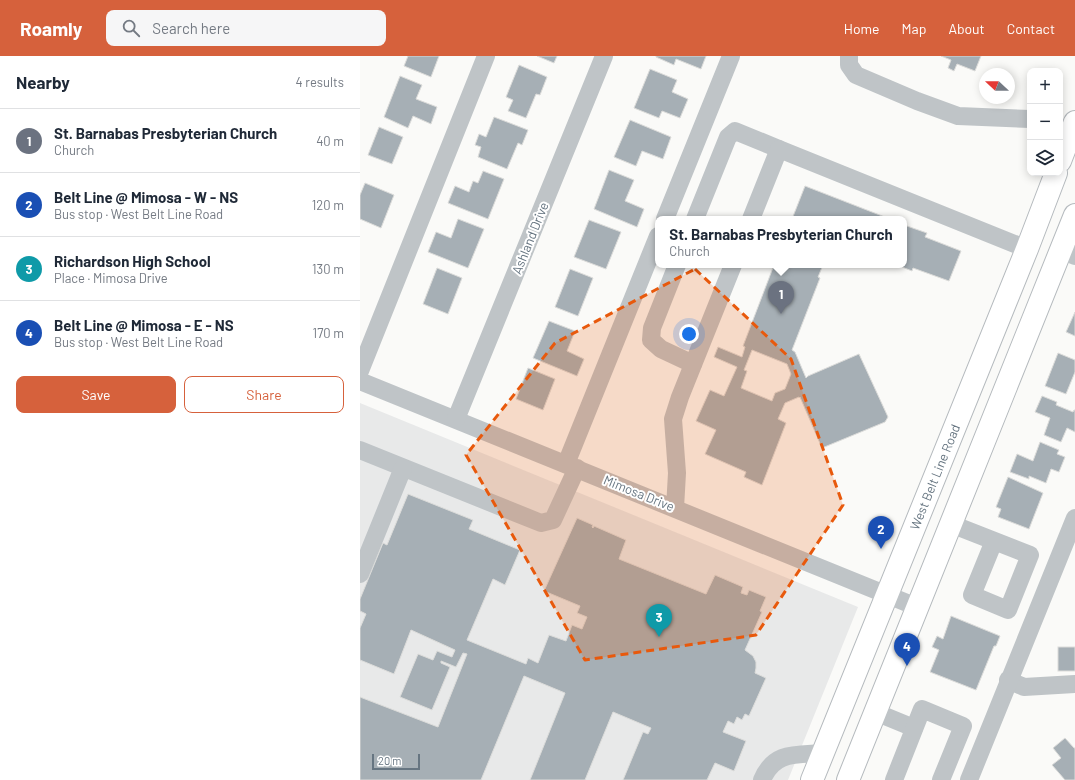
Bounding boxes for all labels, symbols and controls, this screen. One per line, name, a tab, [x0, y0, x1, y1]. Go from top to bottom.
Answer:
search box	[106, 10, 386, 46]
text: Roamly	[20, 17, 82, 40]
icon: search	[120, 17, 142, 39]
text: Search here	[152, 19, 230, 37]
text: Home	[844, 20, 880, 37]
text: Map	[902, 20, 926, 37]
text: About	[948, 20, 985, 37]
text: Contact	[1007, 20, 1055, 37]
north arrow	[979, 68, 1015, 104]
map controls	[1027, 68, 1063, 176]
button: +	[1027, 68, 1063, 104]
text: Nearby	[16, 72, 70, 92]
text: 4 results	[296, 74, 344, 90]
button: −	[1027, 104, 1063, 140]
text: St. Barnabas Presbyterian Church	[54, 124, 277, 142]
text: 1	[27, 133, 31, 149]
text: 40 m	[316, 133, 344, 149]
button: layers	[1027, 140, 1063, 176]
text: Church	[54, 142, 94, 158]
text: Belt Line @ Mimosa - W - NS	[54, 188, 238, 206]
text: 2	[25, 197, 33, 213]
text: 120 m	[312, 197, 344, 213]
street label: Ashland Drive	[508, 200, 552, 276]
text: Bus stop · West Belt Line Road	[54, 206, 223, 222]
popup	[655, 216, 907, 268]
text: St. Barnabas Presbyterian Church	[669, 225, 893, 243]
text: Church	[669, 243, 710, 259]
text: Richardson High School	[54, 252, 211, 270]
text: 3	[25, 261, 33, 277]
text: 130 m	[312, 261, 344, 277]
text: Place · Mimosa Drive	[54, 270, 168, 286]
pin: 1	[768, 281, 794, 314]
text: Belt Line @ Mimosa - E - NS	[54, 316, 234, 334]
your location	[679, 324, 699, 344]
text: 4	[25, 325, 33, 341]
text: 170 m	[313, 325, 344, 341]
text: Bus stop · West Belt Line Road	[54, 334, 223, 350]
button: Save	[16, 376, 176, 413]
button: Share	[184, 376, 344, 413]
street label: West Belt Line Road	[906, 422, 963, 532]
street label: Mimosa Drive	[601, 472, 677, 514]
pin: 2	[868, 516, 894, 549]
pin: 3	[646, 604, 672, 637]
pin: 4	[894, 633, 920, 666]
scale bar	[372, 752, 420, 771]
text: 20 m	[378, 754, 401, 767]

